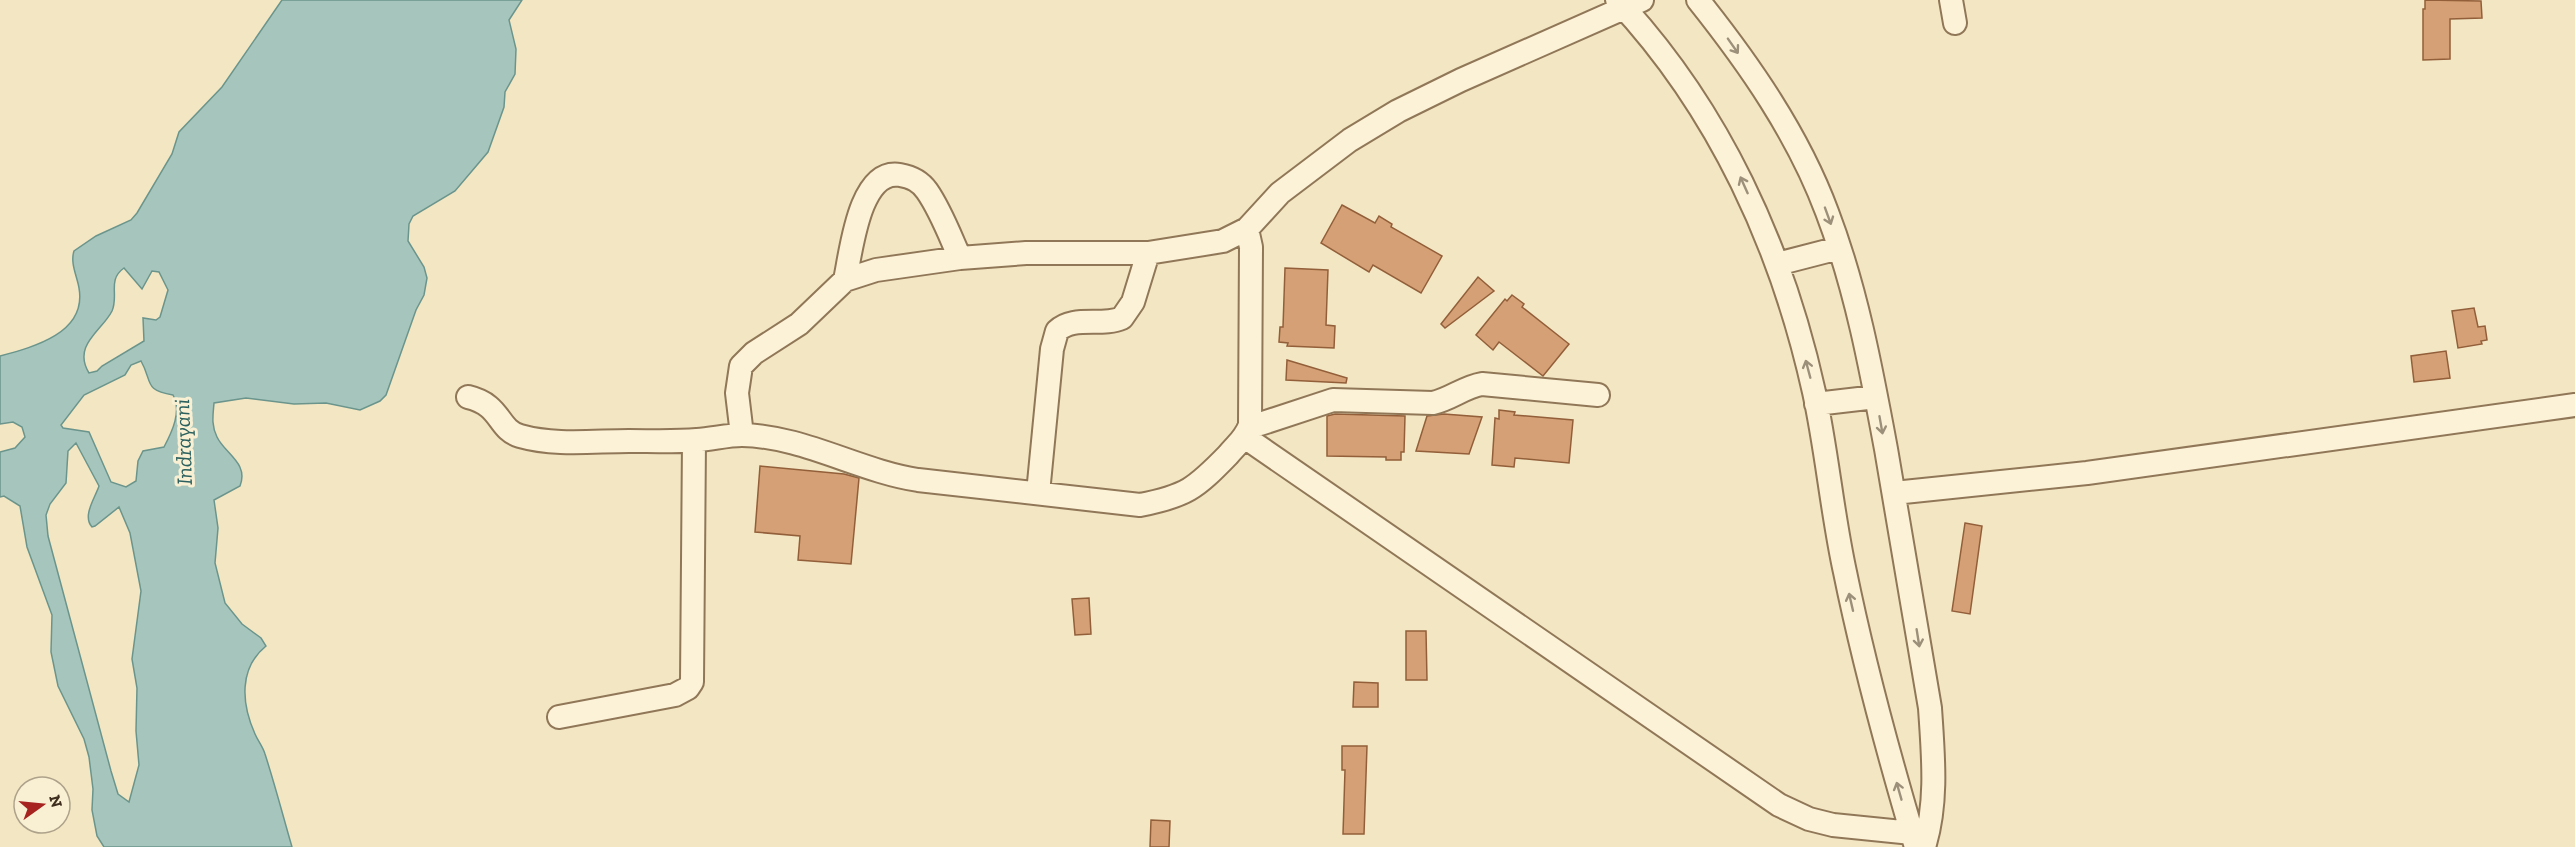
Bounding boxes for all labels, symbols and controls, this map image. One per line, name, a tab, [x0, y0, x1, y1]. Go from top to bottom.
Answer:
one-way arrow	[1727, 38, 1739, 54]
one-way arrow	[1738, 177, 1750, 195]
one-way arrow	[1824, 206, 1835, 225]
one-way arrow	[1802, 360, 1813, 379]
water label: Indrayani	[168, 398, 198, 486]
one-way arrow	[1876, 415, 1887, 434]
one-way arrow	[1845, 593, 1857, 612]
one-way arrow	[1913, 627, 1924, 647]
north arrow	[12, 775, 72, 835]
one-way arrow	[1893, 782, 1904, 801]
text: N	[45, 793, 67, 810]

